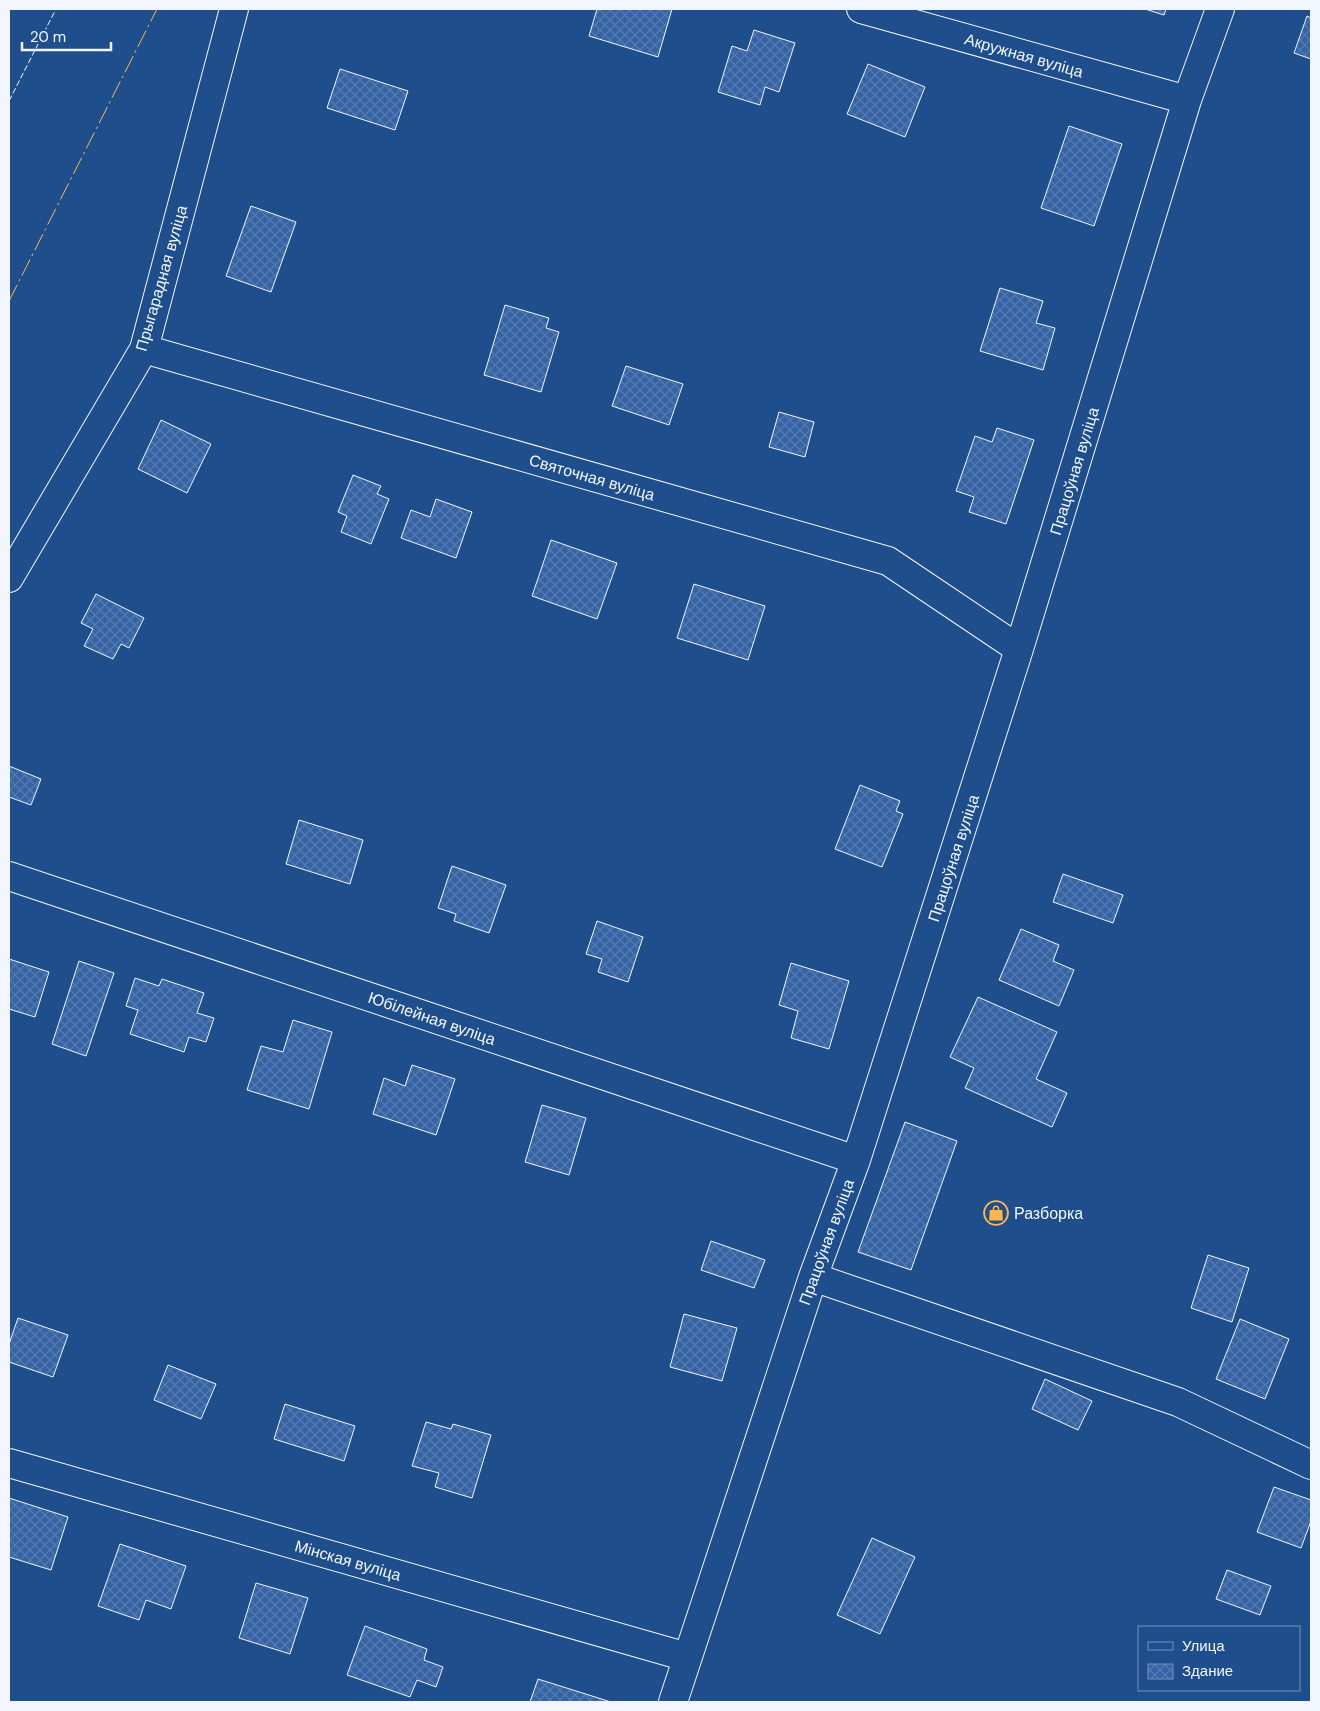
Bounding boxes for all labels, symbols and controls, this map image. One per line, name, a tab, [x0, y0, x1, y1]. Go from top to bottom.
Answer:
scale bar	[22, 20, 111, 52]
text: 20 m	[30, 27, 66, 47]
street label: Акружная вуліца	[962, 28, 1086, 83]
street label: Прыгарадная вуліца	[131, 203, 192, 354]
street label: Працоўная вуліца	[1045, 405, 1104, 538]
street label: Святочная вуліца	[526, 449, 657, 506]
street label: Працоўная вуліца	[923, 792, 984, 924]
street label: Юбілейная вуліца	[365, 987, 498, 1050]
street label: Працоўная вуліца	[794, 1176, 859, 1308]
shop icon: Разборка	[983, 1200, 1009, 1226]
place label: Разборка	[1014, 1203, 1083, 1224]
street label: Мінская вуліца	[292, 1535, 404, 1586]
legend	[1138, 1626, 1300, 1691]
text: Улица	[1182, 1636, 1225, 1656]
text: Здание	[1182, 1661, 1233, 1681]

